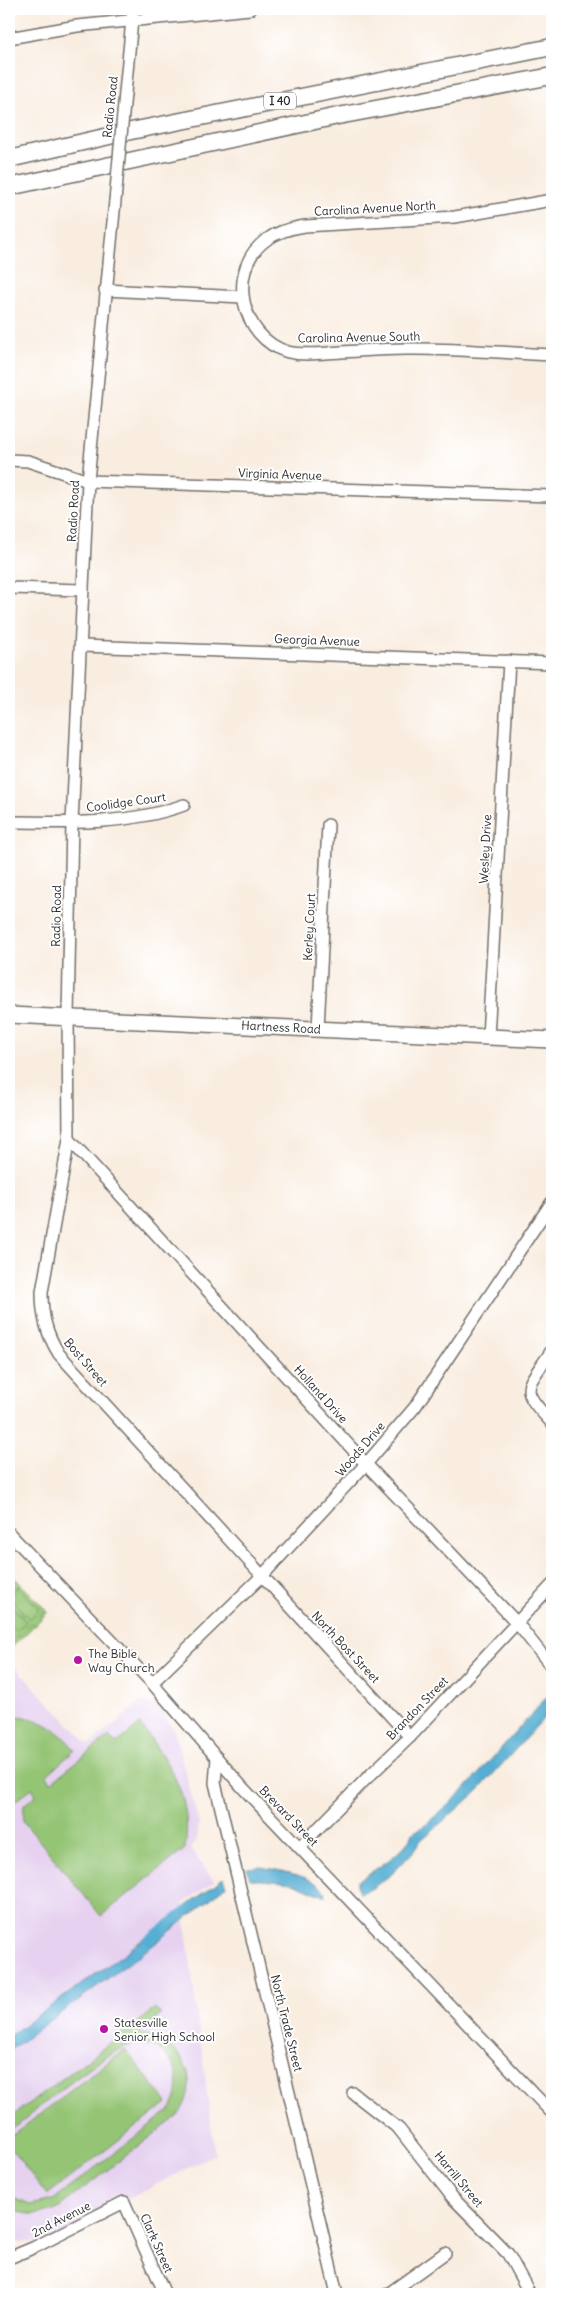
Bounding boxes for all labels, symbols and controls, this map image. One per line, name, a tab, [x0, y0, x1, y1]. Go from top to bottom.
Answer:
street label: Radio Road	[99, 75, 121, 139]
road number: I 40	[264, 92, 296, 110]
street label: Carolina Avenue North	[314, 197, 436, 219]
street label: Carolina Avenue South	[298, 328, 421, 346]
street label: Virginia Avenue	[238, 465, 322, 483]
street label: Radio Road	[64, 480, 82, 542]
street label: Georgia Avenue	[274, 631, 360, 649]
street label: Coolidge Court	[85, 789, 167, 815]
street label: Wesley Drive	[476, 814, 494, 884]
street label: Radio Road	[48, 885, 64, 947]
street label: Kerley Court	[300, 893, 318, 961]
street label: Hartness Road	[241, 1017, 321, 1037]
street label: Bost Street	[61, 1335, 111, 1389]
street label: Holland Drive	[291, 1362, 351, 1426]
street label: Woods Drive	[332, 1419, 388, 1479]
street label: North Bost Street	[309, 1608, 383, 1686]
place label: The Bible Way Church	[88, 1646, 155, 1675]
marker: The Bible Way Church	[72, 1654, 84, 1666]
street label: Brandon Street	[383, 1673, 451, 1743]
street label: Brevard Street	[256, 1783, 322, 1849]
street label: North Trade Street	[268, 1973, 306, 2073]
place label: Statesville Senior High School	[114, 2015, 215, 2044]
marker: Statesville Senior High School	[98, 2023, 110, 2035]
street label: Harrill Street	[431, 2148, 487, 2210]
street label: 2nd Avenue	[29, 2198, 93, 2240]
street label: Clark Street	[137, 2211, 177, 2275]

